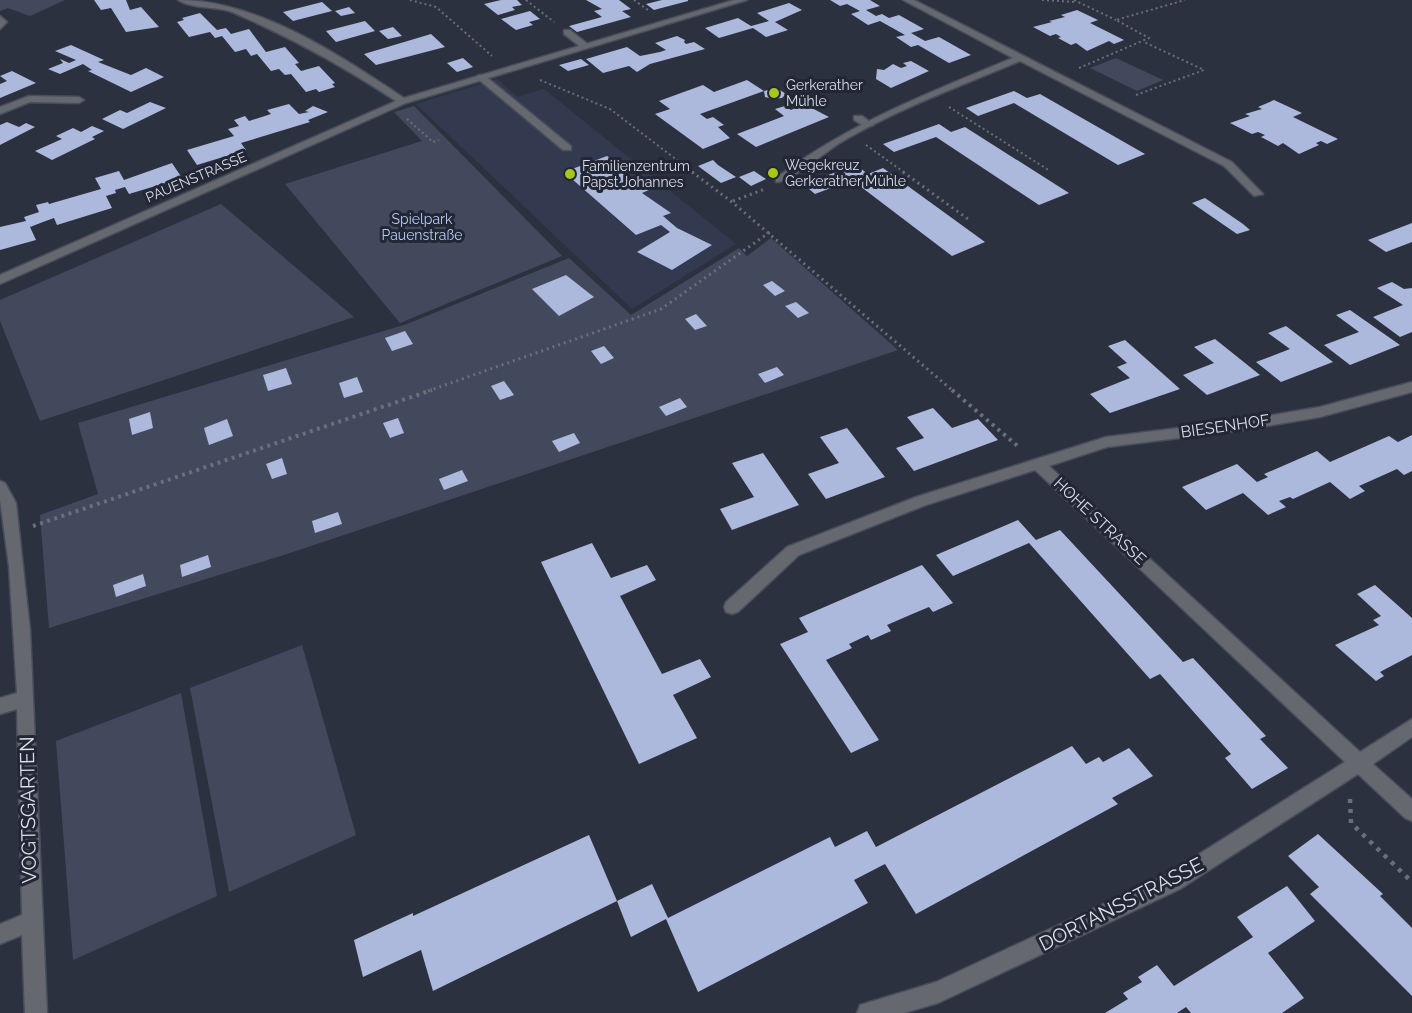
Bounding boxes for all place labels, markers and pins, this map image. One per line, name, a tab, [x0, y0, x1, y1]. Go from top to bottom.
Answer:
place label: Gerkerather Mühle	[786, 77, 863, 109]
marker: Gerkerather Mühle	[767, 86, 781, 100]
place label: Wegekreuz Gerkerather Mühle	[785, 157, 906, 189]
place label: Familienzentrum Papst Johannes	[582, 158, 690, 190]
marker: Wegekreuz Gerkerather Mühle	[766, 166, 780, 180]
marker: Familienzentrum Papst Johannes	[563, 167, 577, 181]

